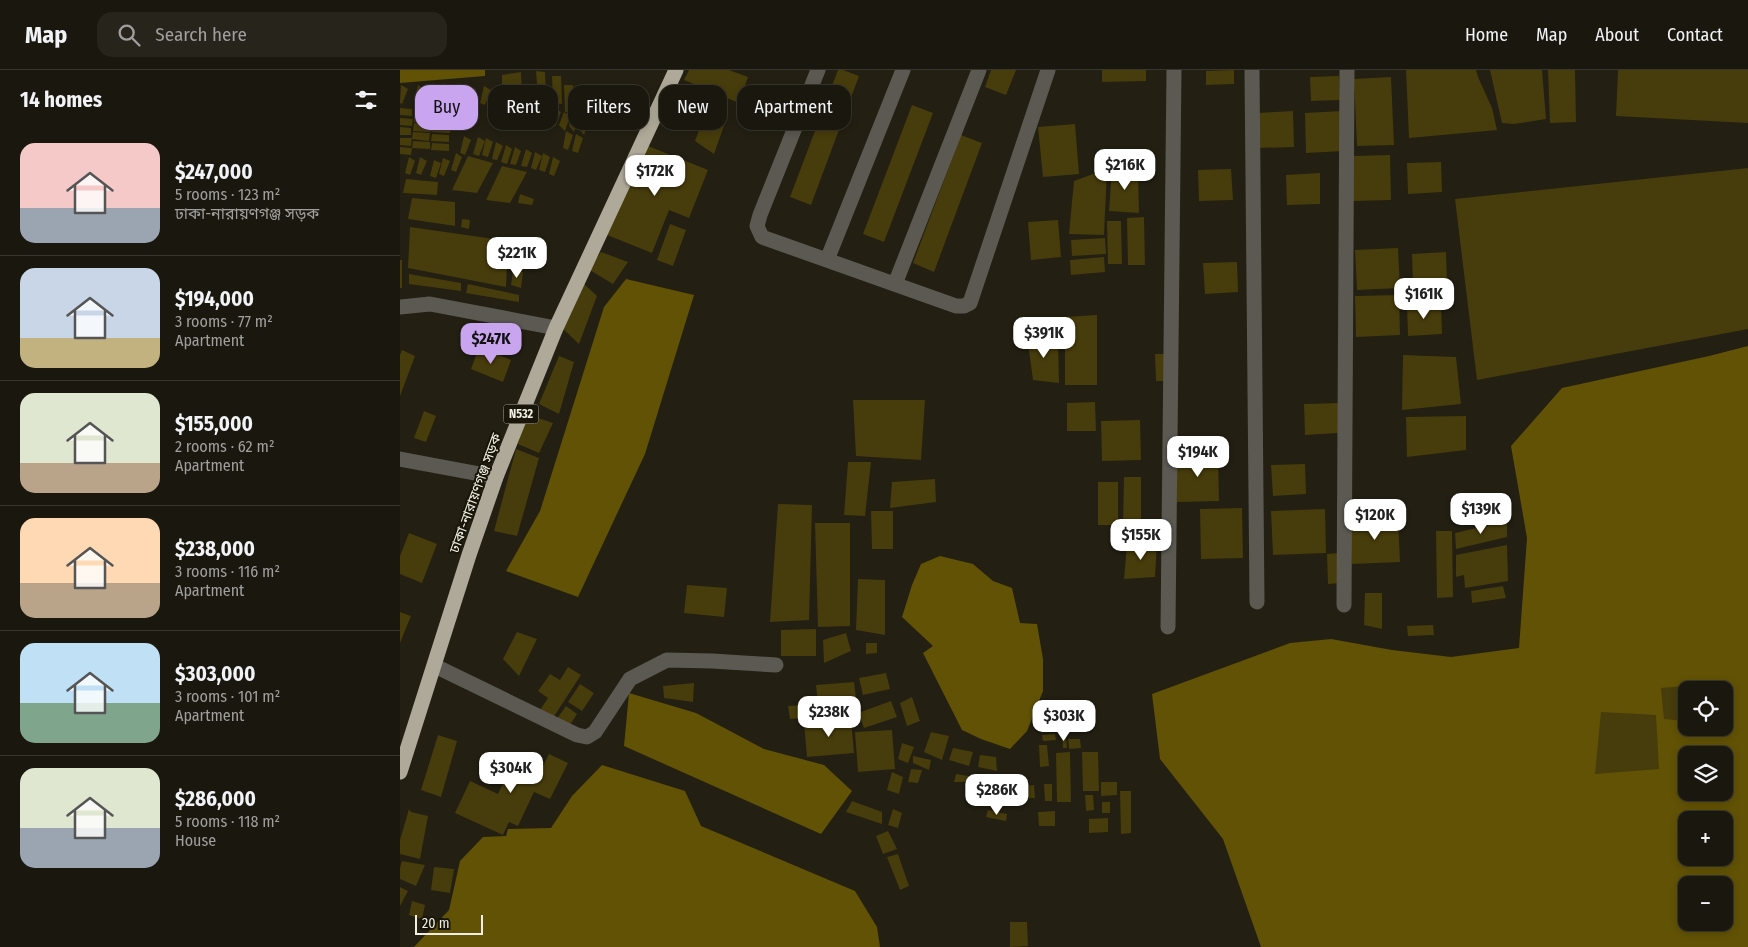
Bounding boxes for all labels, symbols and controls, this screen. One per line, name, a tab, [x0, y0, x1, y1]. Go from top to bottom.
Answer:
search box	[97, 12, 447, 57]
text: Map	[25, 21, 67, 49]
icon: search	[115, 21, 143, 49]
text: Search here	[155, 23, 247, 46]
text: Home	[1465, 24, 1508, 46]
text: Map	[1536, 24, 1567, 46]
text: About	[1595, 24, 1639, 46]
text: Contact	[1667, 24, 1723, 46]
chip: Buy	[415, 85, 478, 130]
chip: Rent	[488, 85, 558, 130]
chip: Filters	[568, 85, 649, 130]
chip: New	[659, 85, 727, 130]
chip: Apartment	[737, 85, 851, 130]
icon: filters	[352, 86, 380, 114]
text: 14 homes	[20, 87, 102, 113]
pin: $216K	[1090, 148, 1160, 191]
pin: $172K	[620, 154, 690, 197]
text: $216K	[1105, 155, 1145, 174]
text: $247,000	[175, 159, 253, 185]
text: $172K	[636, 161, 674, 180]
icon: home	[60, 163, 120, 223]
text: 5 rooms · 123 m²	[175, 185, 280, 204]
text: ঢাকা-নারায়ণগঞ্জ সড়ক	[175, 204, 319, 223]
pin: $221K	[482, 236, 552, 279]
text: $221K	[498, 243, 536, 262]
pin: $161K	[1389, 278, 1459, 320]
text: $161K	[1405, 284, 1443, 303]
text: $194,000	[175, 286, 254, 312]
icon: home	[60, 288, 120, 348]
text: 3 rooms · 77 m²	[175, 312, 273, 331]
pin: $391K	[1009, 316, 1079, 359]
pin: $247K	[456, 322, 526, 365]
text: $391K	[1024, 323, 1064, 342]
text: $247K	[472, 329, 510, 348]
text: Apartment	[175, 331, 244, 350]
road number: N532	[504, 404, 538, 424]
text: $155,000	[175, 411, 253, 437]
icon: home	[60, 413, 120, 473]
street label: ঢাকা-নারায়ণগঞ্জ সড়ক	[446, 430, 505, 556]
pin: $194K	[1163, 436, 1233, 478]
text: 2 rooms · 62 m²	[175, 437, 274, 456]
text: $194K	[1178, 442, 1218, 461]
text: Apartment	[175, 456, 244, 475]
pin: $139K	[1446, 492, 1516, 535]
pin: $120K	[1340, 498, 1410, 541]
text: $139K	[1461, 499, 1501, 518]
text: $120K	[1355, 505, 1395, 524]
pin: $155K	[1106, 518, 1176, 561]
text: $155K	[1121, 525, 1161, 544]
text: $238,000	[175, 536, 255, 562]
icon: home	[60, 538, 120, 598]
text: 3 rooms · 116 m²	[175, 562, 280, 581]
text: Apartment	[175, 581, 244, 600]
text: $303,000	[175, 661, 255, 687]
icon: home	[60, 663, 120, 723]
map controls	[1678, 681, 1733, 931]
button: locate	[1678, 681, 1733, 736]
text: 3 rooms · 101 m²	[175, 687, 280, 706]
pin: $238K	[794, 696, 864, 738]
pin: $303K	[1029, 700, 1099, 742]
text: $238K	[809, 702, 849, 721]
text: Apartment	[175, 706, 244, 725]
text: $303K	[1044, 706, 1084, 725]
button: layers	[1678, 746, 1733, 801]
pin: $304K	[476, 752, 546, 794]
text: $304K	[490, 758, 532, 777]
pin: $286K	[962, 774, 1032, 816]
text: $286K	[976, 780, 1018, 799]
text: $286,000	[175, 786, 256, 812]
icon: home	[60, 788, 120, 848]
button: +	[1678, 811, 1733, 866]
text: 5 rooms · 118 m²	[175, 812, 280, 831]
text: House	[175, 831, 216, 850]
button: −	[1678, 876, 1733, 931]
scale bar	[415, 912, 482, 935]
text: 20 m	[422, 915, 450, 932]

